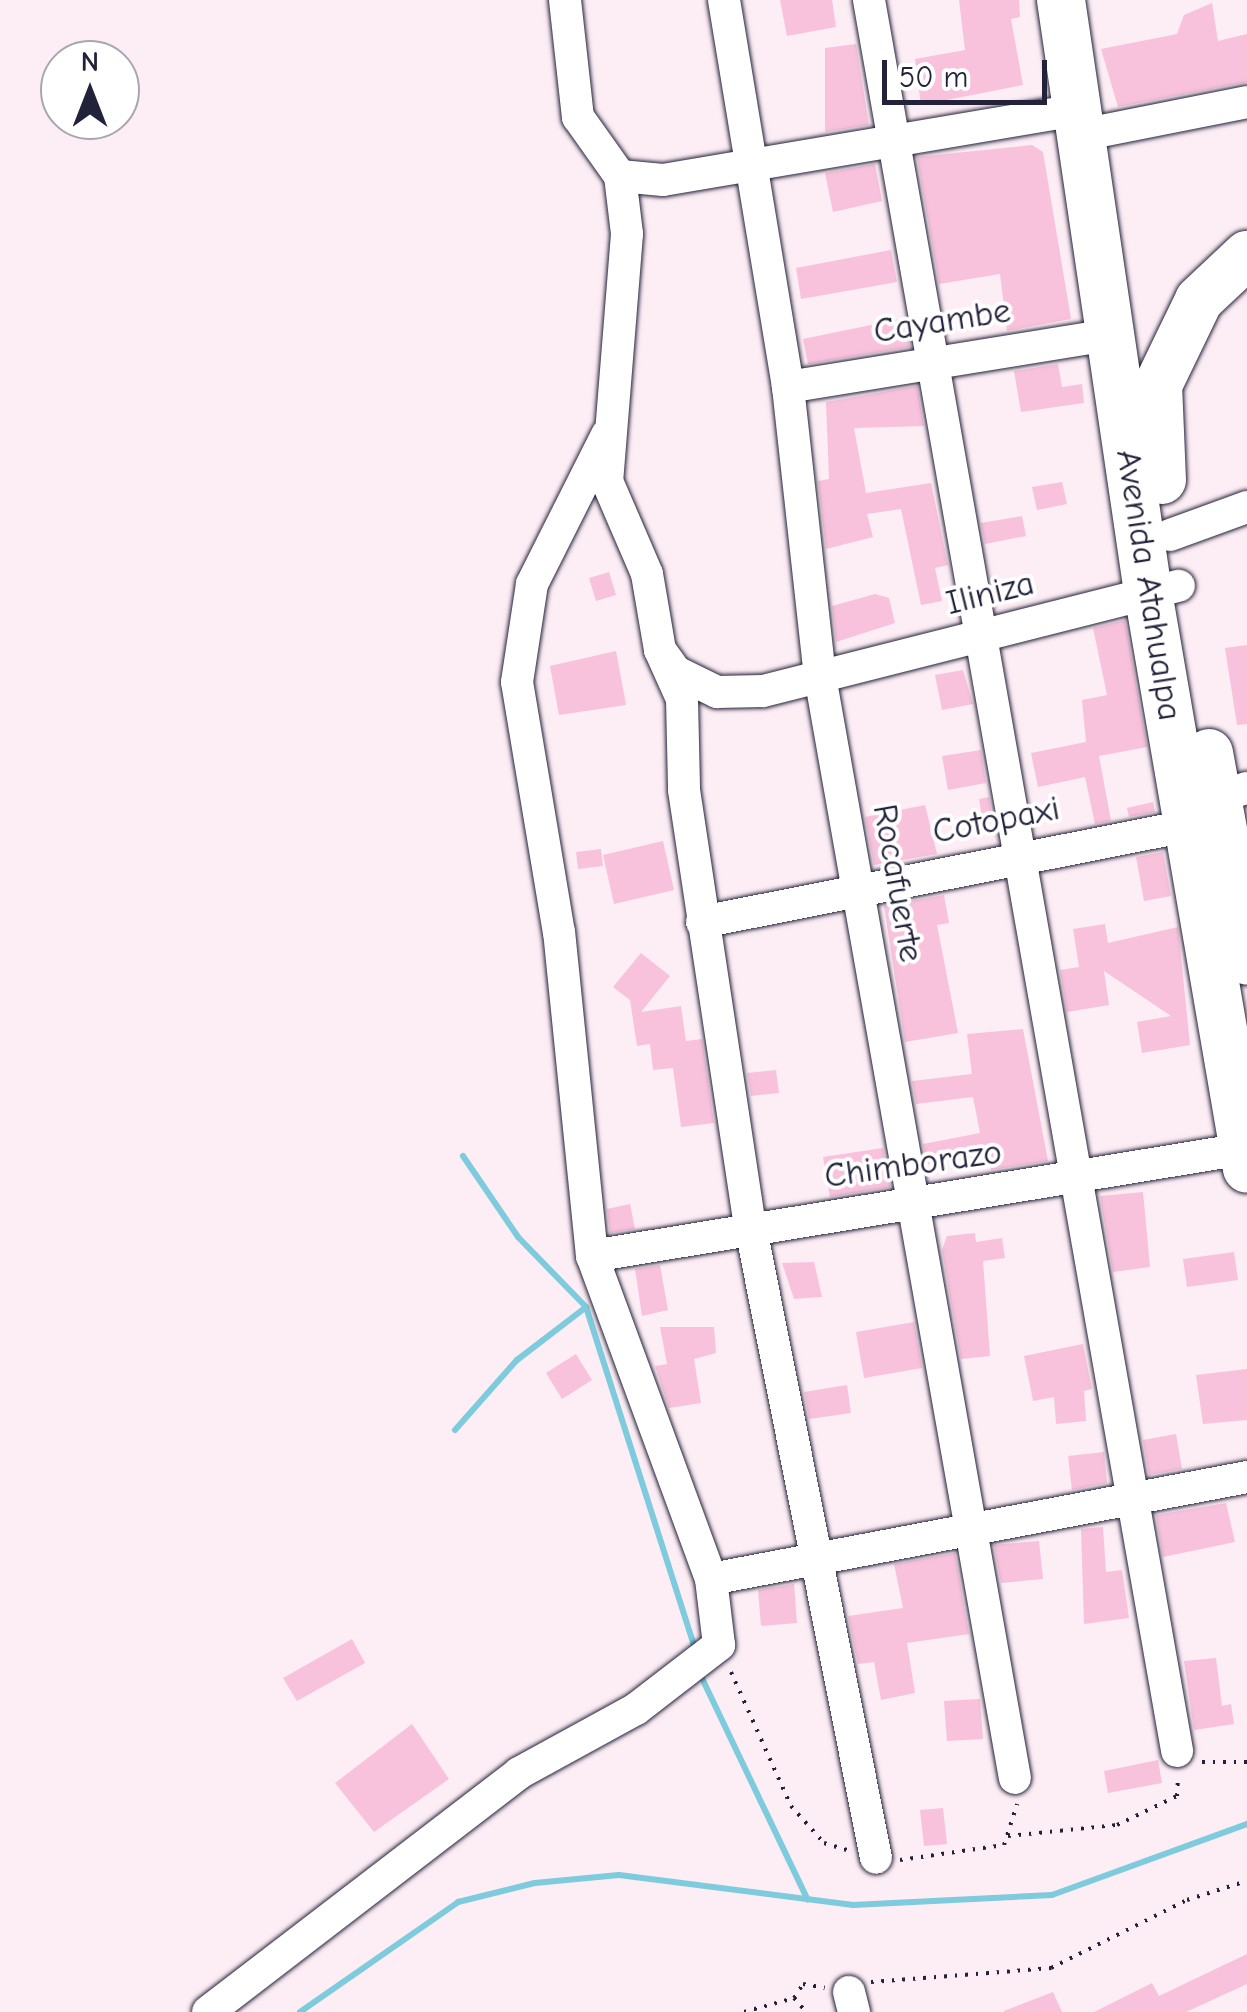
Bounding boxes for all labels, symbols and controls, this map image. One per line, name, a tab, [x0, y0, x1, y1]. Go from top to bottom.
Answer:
north arrow	[40, 40, 140, 140]
scale bar	[887, 40, 1052, 102]
text: N	[81, 46, 99, 78]
text: 50 m	[899, 60, 968, 95]
street label: Cayambe	[871, 289, 1013, 353]
street label: Avenida Atahualpa	[1107, 446, 1191, 724]
street label: Iliniza	[942, 562, 1038, 624]
street label: Cotopaxi	[929, 787, 1063, 853]
street label: Rocafuerte	[863, 801, 933, 965]
street label: Chimborazo	[822, 1131, 1004, 1197]

